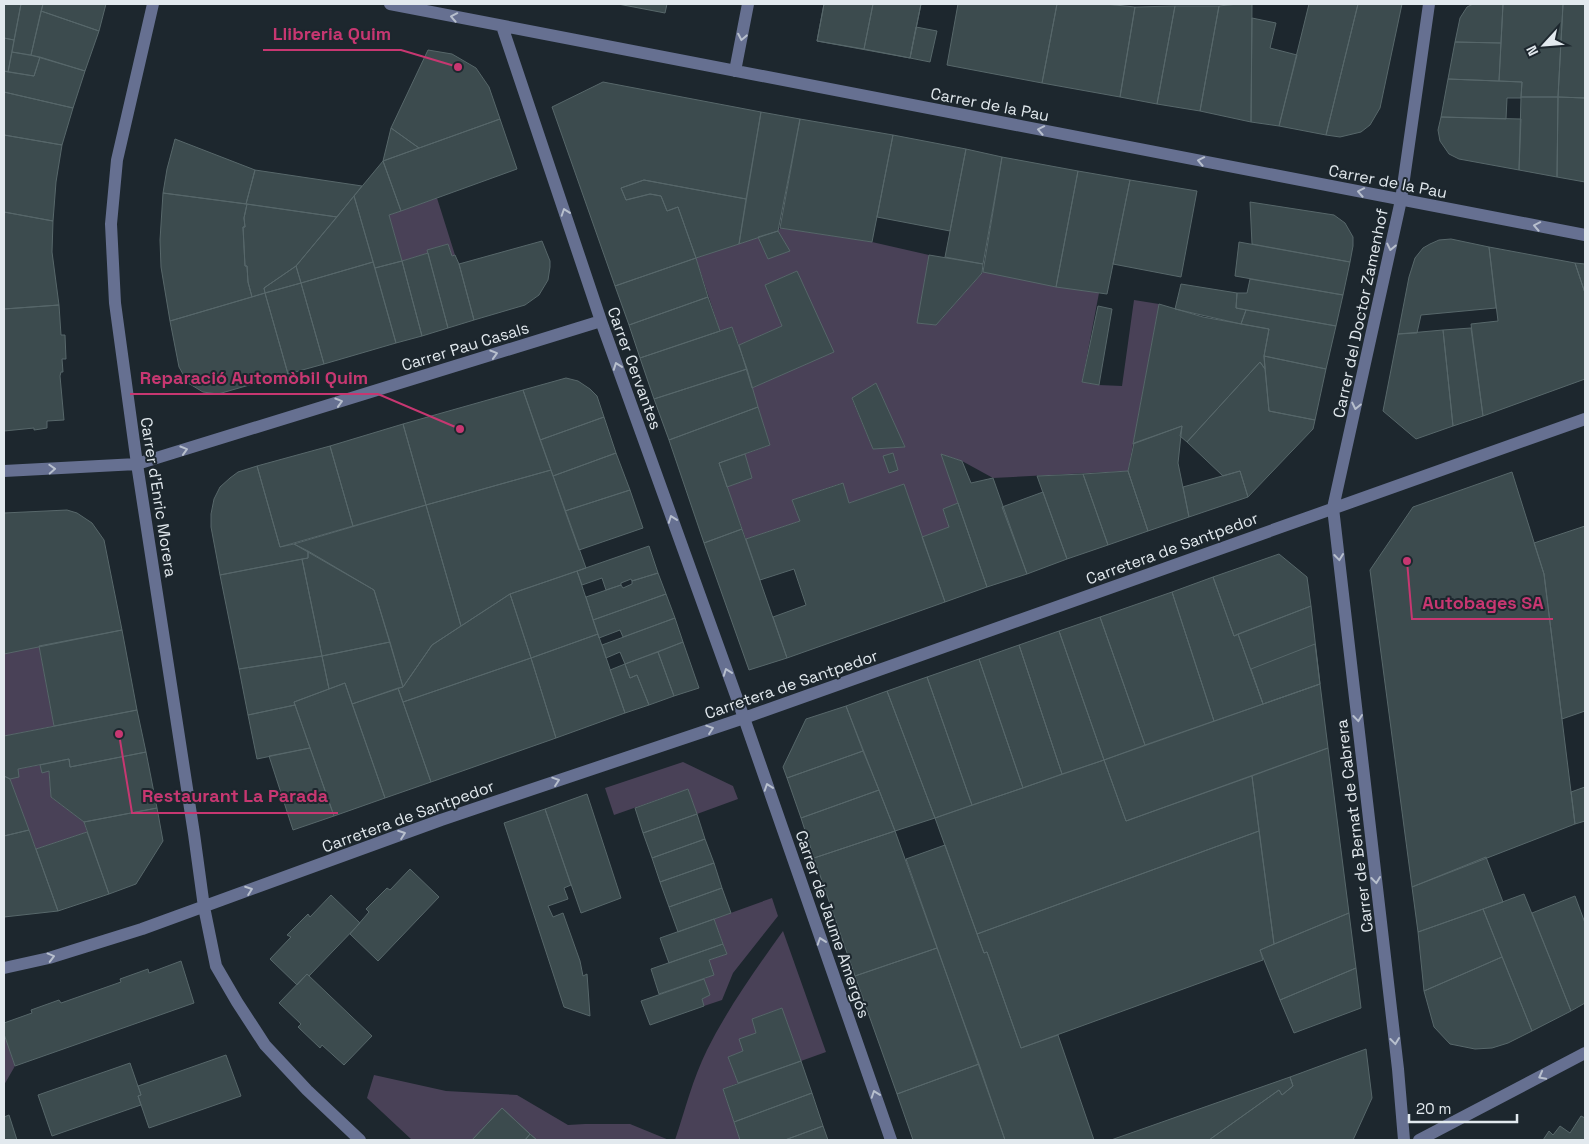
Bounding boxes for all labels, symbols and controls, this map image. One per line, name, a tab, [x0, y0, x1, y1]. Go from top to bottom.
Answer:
one-way arrow	[450, 12, 459, 22]
callout: Llibreria Quim	[263, 17, 401, 50]
north arrow	[1519, 20, 1569, 70]
text: Llibreria Quim	[273, 22, 391, 45]
one-way arrow	[737, 33, 747, 42]
text: N	[1522, 43, 1542, 59]
street label: Carrer de la Pau	[929, 83, 1051, 126]
one-way arrow	[1037, 126, 1046, 136]
one-way arrow	[1197, 156, 1205, 167]
street label: Carrer de la Pau	[1327, 160, 1449, 203]
one-way arrow	[1356, 187, 1365, 198]
street label: Carrer del Doctor Zamenhof	[1328, 207, 1393, 420]
one-way arrow	[560, 209, 570, 217]
one-way arrow	[1533, 221, 1542, 231]
one-way arrow	[1386, 243, 1396, 252]
street label: Carrer Cervantes	[603, 304, 666, 432]
street label: Carrer Pau Casals	[399, 317, 532, 376]
one-way arrow	[490, 350, 498, 360]
callout: Reparació Automòbil Quim	[130, 361, 378, 394]
one-way arrow	[613, 362, 623, 371]
text: Reparació Automòbil Quim	[140, 366, 368, 389]
one-way arrow	[334, 398, 343, 408]
one-way arrow	[1351, 402, 1361, 410]
street label: Carrer d'Enric Morera	[135, 416, 182, 578]
one-way arrow	[179, 445, 187, 455]
one-way arrow	[49, 463, 57, 474]
street label: Carretera de Santpedor	[1083, 508, 1261, 589]
one-way arrow	[668, 515, 678, 524]
one-way arrow	[1333, 553, 1344, 561]
callout: Autobages SA	[1412, 586, 1553, 619]
text: Autobages SA	[1422, 591, 1544, 614]
street label: Carretera de Santpedor	[702, 645, 881, 724]
one-way arrow	[723, 668, 733, 677]
one-way arrow	[1352, 714, 1362, 723]
street label: Carrer de Bernat de Cabrera	[1331, 718, 1378, 934]
one-way arrow	[705, 725, 713, 735]
street label: Carretera de Santpedor	[319, 776, 497, 857]
one-way arrow	[551, 777, 559, 787]
callout: Restaurant La Parada	[132, 780, 338, 813]
one-way arrow	[764, 783, 774, 792]
text: Restaurant La Parada	[142, 784, 329, 807]
street label: Carrer de Jaume Amergós	[790, 827, 875, 1021]
one-way arrow	[397, 830, 406, 840]
one-way arrow	[1370, 876, 1381, 884]
one-way arrow	[245, 886, 253, 896]
one-way arrow	[817, 937, 827, 945]
one-way arrow	[47, 952, 56, 963]
one-way arrow	[1389, 1037, 1400, 1045]
one-way arrow	[1538, 1070, 1547, 1080]
one-way arrow	[870, 1090, 880, 1099]
scale bar	[1409, 1092, 1516, 1124]
text: 20 m	[1416, 1099, 1451, 1118]

